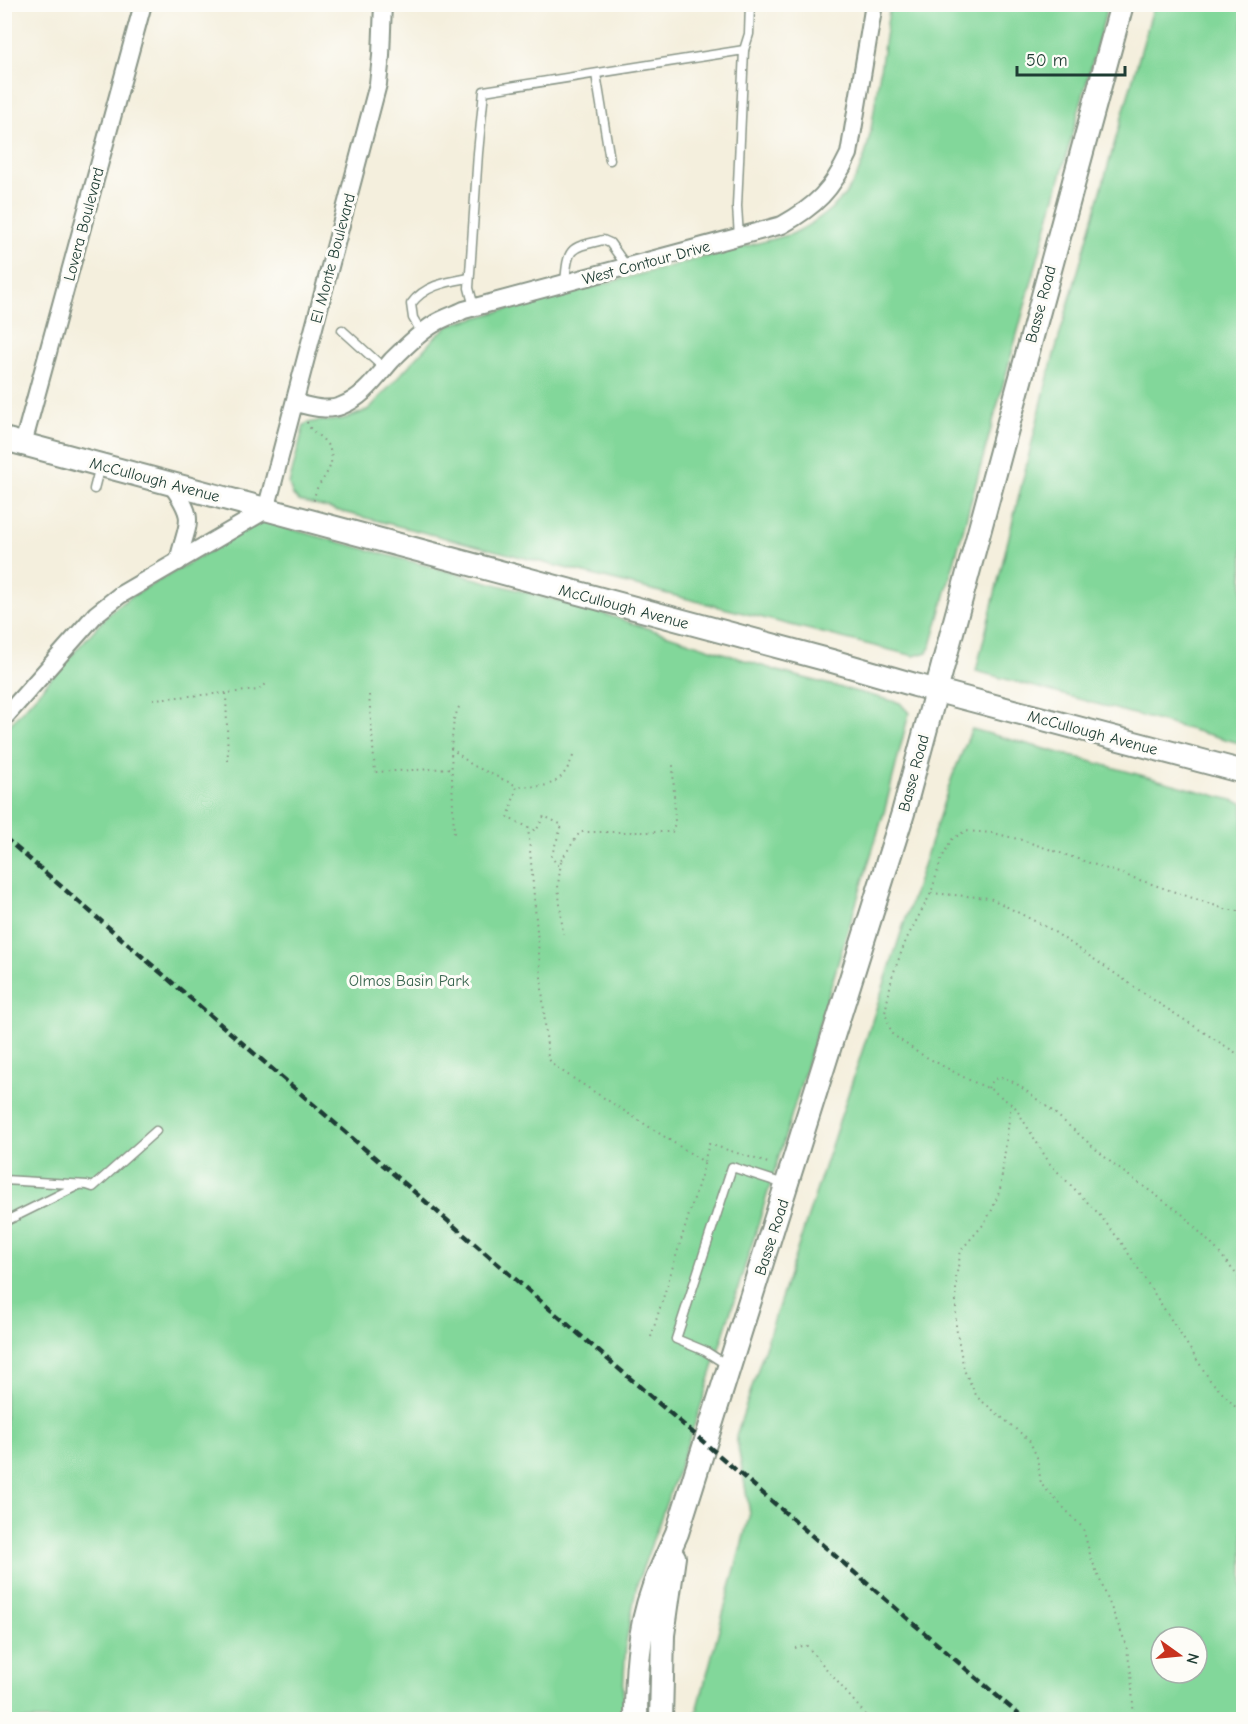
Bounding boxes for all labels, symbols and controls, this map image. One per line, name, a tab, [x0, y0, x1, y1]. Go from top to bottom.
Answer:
scale bar	[1017, 39, 1125, 77]
text: 50 m	[1026, 50, 1068, 71]
street label: Lovera Boulevard	[60, 165, 108, 283]
street label: El Monte Boulevard	[307, 191, 359, 325]
street label: West Contour Drive	[580, 237, 712, 289]
street label: Basse Road	[1022, 264, 1060, 345]
street label: McCullough Avenue	[88, 454, 222, 506]
street label: McCullough Avenue	[557, 581, 691, 633]
street label: McCullough Avenue	[1026, 707, 1160, 759]
street label: Basse Road	[895, 733, 933, 814]
park label: Olmos Basin Park	[349, 972, 470, 990]
street label: Basse Road	[751, 1197, 793, 1278]
north arrow	[1149, 1625, 1209, 1685]
text: N	[1182, 1651, 1203, 1666]

